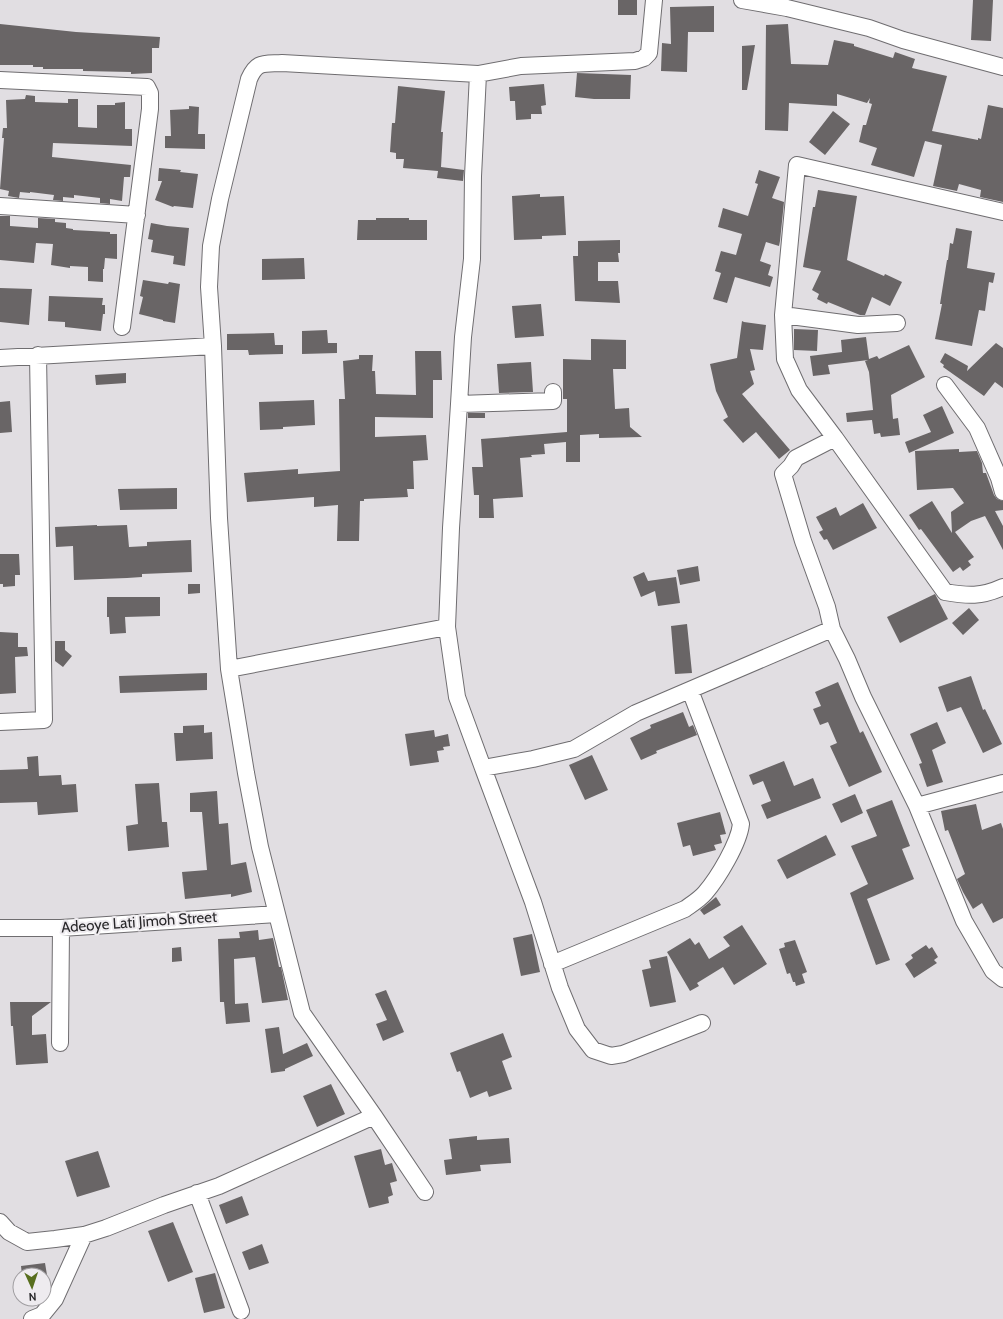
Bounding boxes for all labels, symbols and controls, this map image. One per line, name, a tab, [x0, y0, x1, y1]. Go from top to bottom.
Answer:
street label: Adeoye Lati Jimoh Street	[60, 908, 218, 936]
north arrow	[12, 1267, 52, 1307]
text: N	[28, 1290, 37, 1304]

